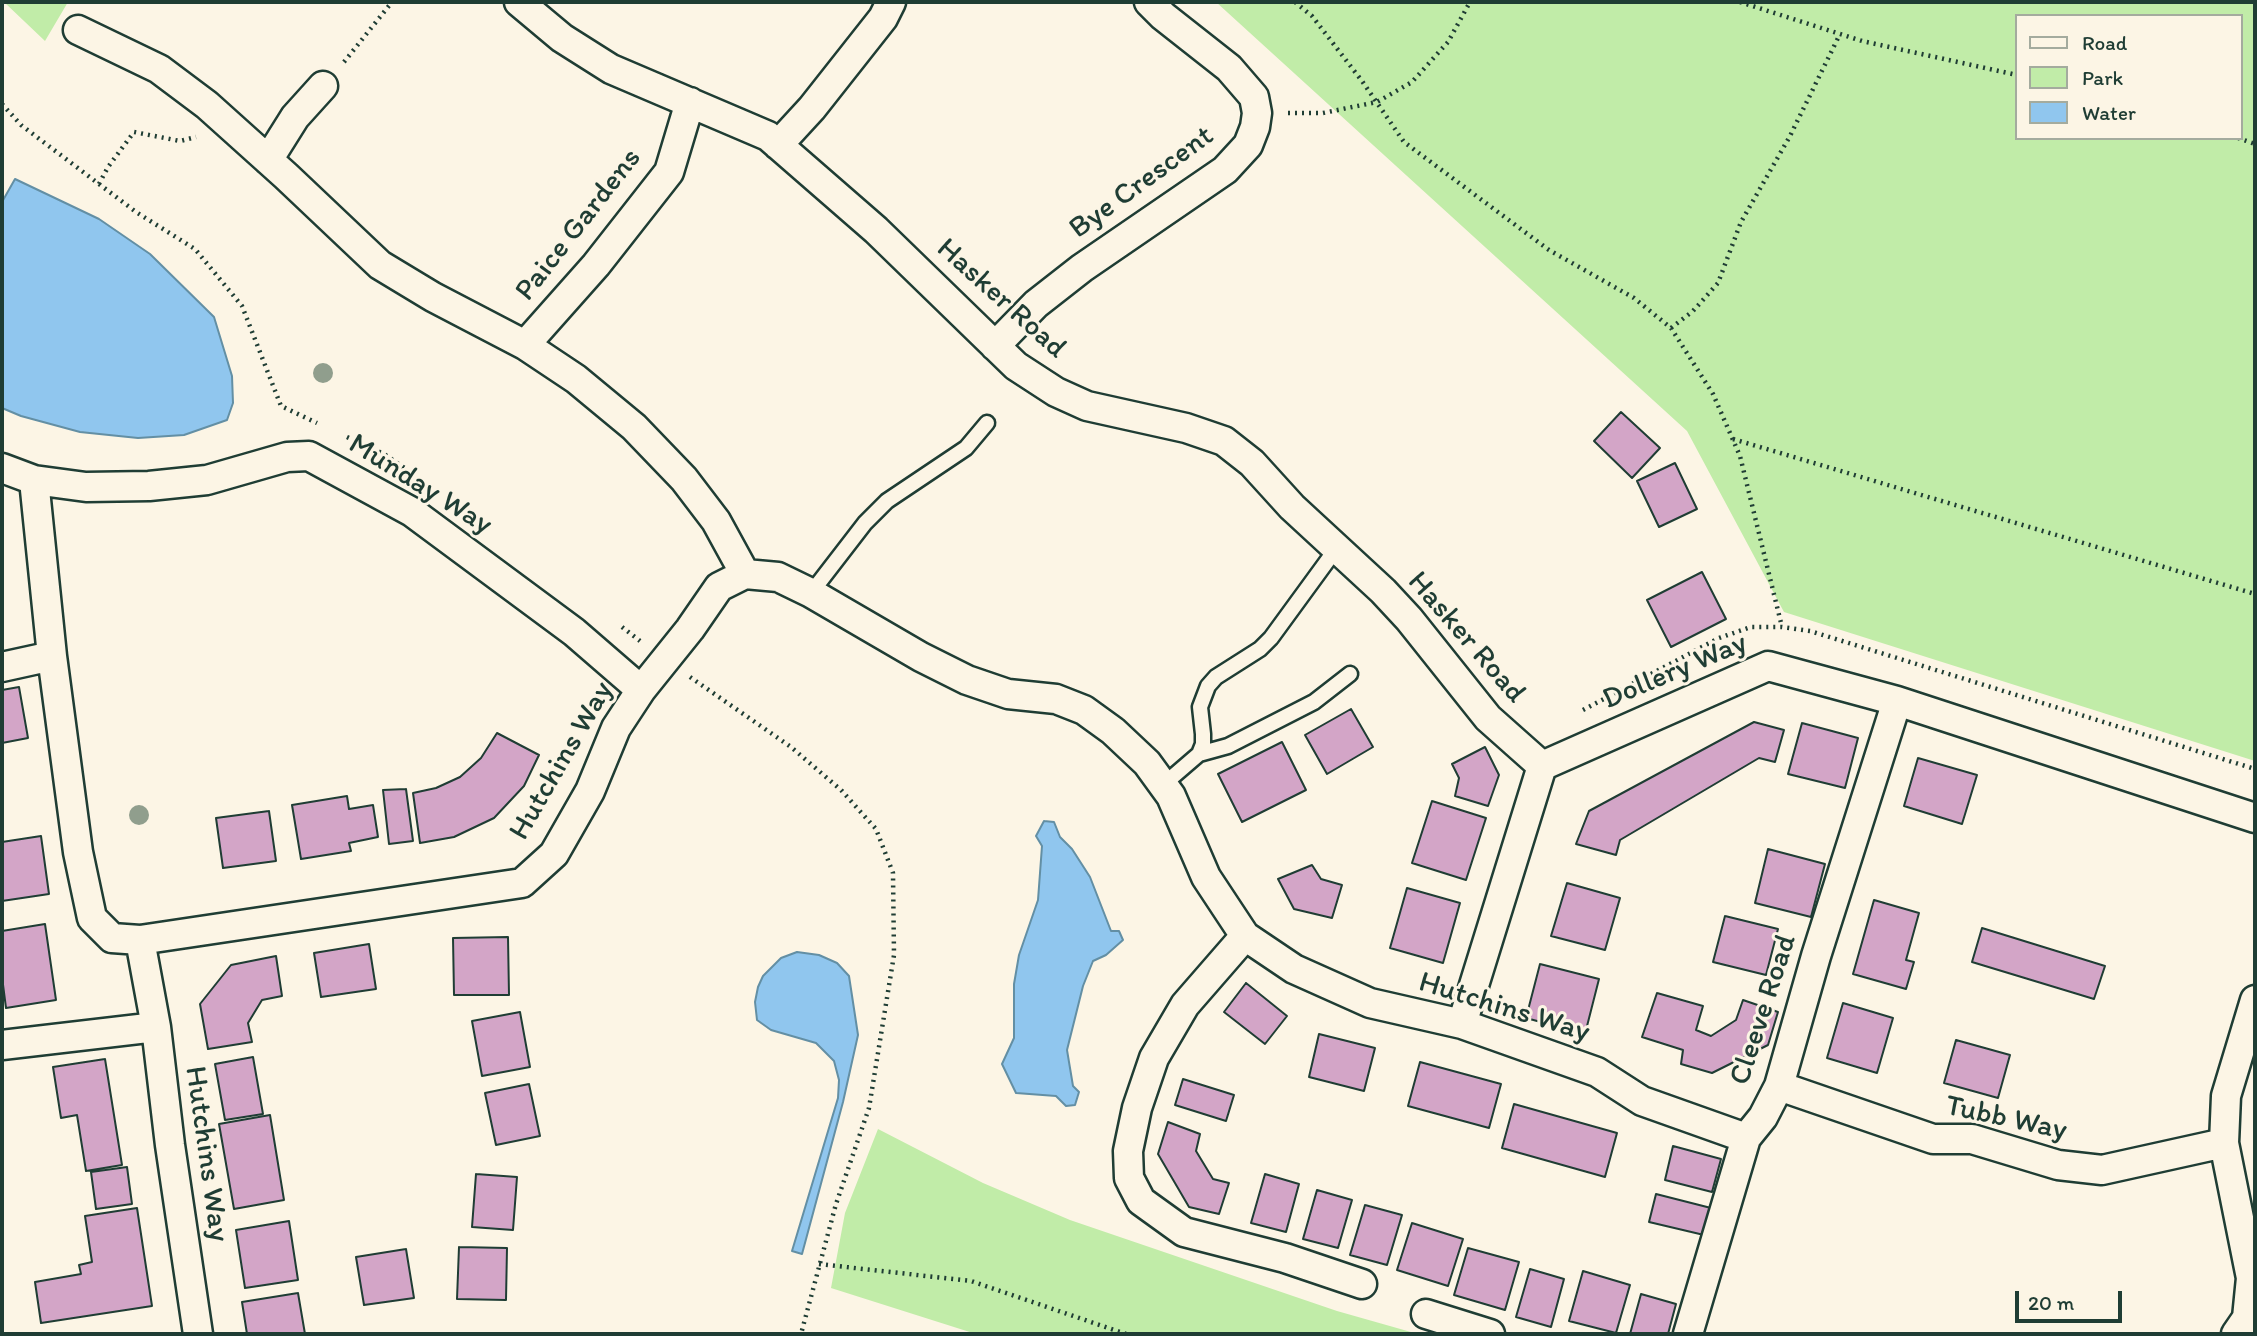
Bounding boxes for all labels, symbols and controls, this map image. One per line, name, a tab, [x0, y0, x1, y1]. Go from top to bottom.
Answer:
legend	[2016, 14, 2243, 140]
text: Road	[2082, 30, 2127, 55]
text: Park	[2082, 65, 2123, 90]
text: Water	[2082, 100, 2136, 125]
street label: Bye Crescent	[1063, 119, 1221, 247]
street label: Paice Gardens	[508, 142, 650, 308]
street label: Hasker Road	[929, 231, 1073, 367]
street label: Munday Way	[341, 427, 499, 543]
street label: Hasker Road	[1399, 565, 1533, 711]
street label: Dollery Way	[1597, 626, 1753, 718]
street label: Hutchins Way	[502, 675, 622, 847]
street label: Cleeve Road	[1723, 930, 1805, 1090]
street label: Hutchins Way	[1414, 965, 1594, 1051]
street label: Hutchins Way	[176, 1064, 236, 1244]
street label: Tubb Way	[1942, 1089, 2070, 1149]
scale bar	[2019, 1276, 2126, 1320]
text: 20 m	[2028, 1290, 2074, 1315]

